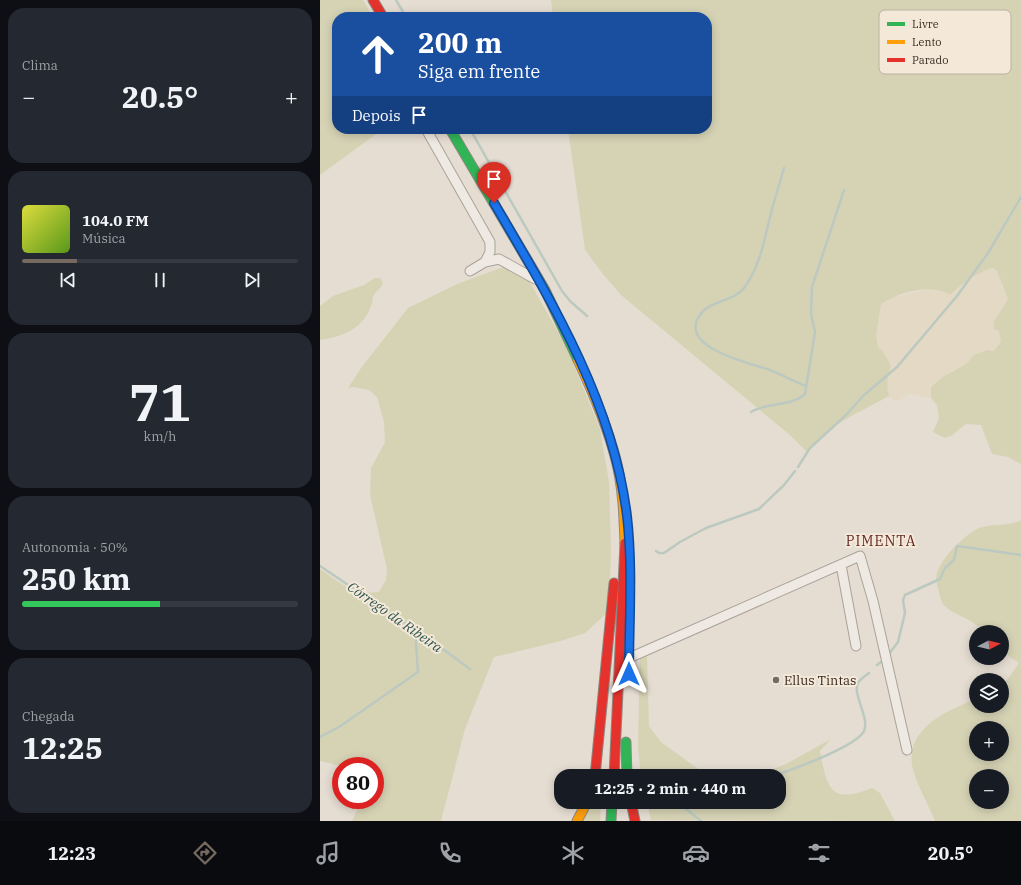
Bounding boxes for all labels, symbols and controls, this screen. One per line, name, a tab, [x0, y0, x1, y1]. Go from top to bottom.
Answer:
legend	[879, 10, 1011, 74]
text: Livre	[912, 17, 939, 31]
text: 200 m	[418, 24, 502, 61]
icon: ahead	[352, 28, 404, 80]
text: Lento	[912, 35, 942, 49]
text: Parado	[912, 53, 949, 67]
text: Clima	[22, 57, 58, 74]
text: Siga em frente	[418, 60, 540, 83]
text: 20.5°	[122, 77, 198, 116]
text: −	[22, 82, 35, 111]
text: +	[285, 82, 298, 111]
icon: arrive	[408, 104, 430, 126]
text: Depois	[352, 106, 400, 125]
pin	[477, 162, 511, 203]
icon: arrive	[483, 168, 505, 190]
text: 104.0 FM	[82, 211, 149, 230]
text: Música	[82, 230, 126, 247]
icon: previous	[57, 269, 79, 291]
icon: pause	[149, 269, 171, 291]
icon: next	[241, 269, 263, 291]
text: 71	[129, 368, 191, 435]
text: km/h	[144, 428, 176, 445]
district label: PIMENTA	[846, 532, 916, 550]
text: Autonomia · 50%	[22, 539, 128, 556]
text: 250 km	[22, 559, 131, 598]
water label: Córrego da Ribeira	[344, 578, 446, 657]
north arrow	[969, 625, 1009, 665]
map controls	[969, 625, 1009, 809]
position arrow	[608, 653, 650, 695]
place label: Ellus Tintas	[784, 672, 856, 689]
button: layers	[969, 673, 1009, 713]
marker: Ellus Tintas	[771, 675, 781, 685]
text: Chegada	[22, 708, 75, 725]
button: +	[969, 721, 1009, 761]
text: 12:25	[22, 728, 103, 767]
speed limit sign: 80	[332, 757, 384, 809]
button: −	[969, 769, 1009, 809]
text: 12:25 · 2 min · 440 m	[594, 779, 746, 798]
icon: directions	[191, 839, 219, 867]
icon: music	[314, 839, 342, 867]
icon: phone	[436, 839, 464, 867]
icon: climate	[559, 839, 587, 867]
icon: car	[682, 839, 710, 867]
icon: filters	[805, 839, 833, 867]
text: 12:23	[47, 842, 96, 865]
text: 20.5°	[928, 842, 974, 865]

